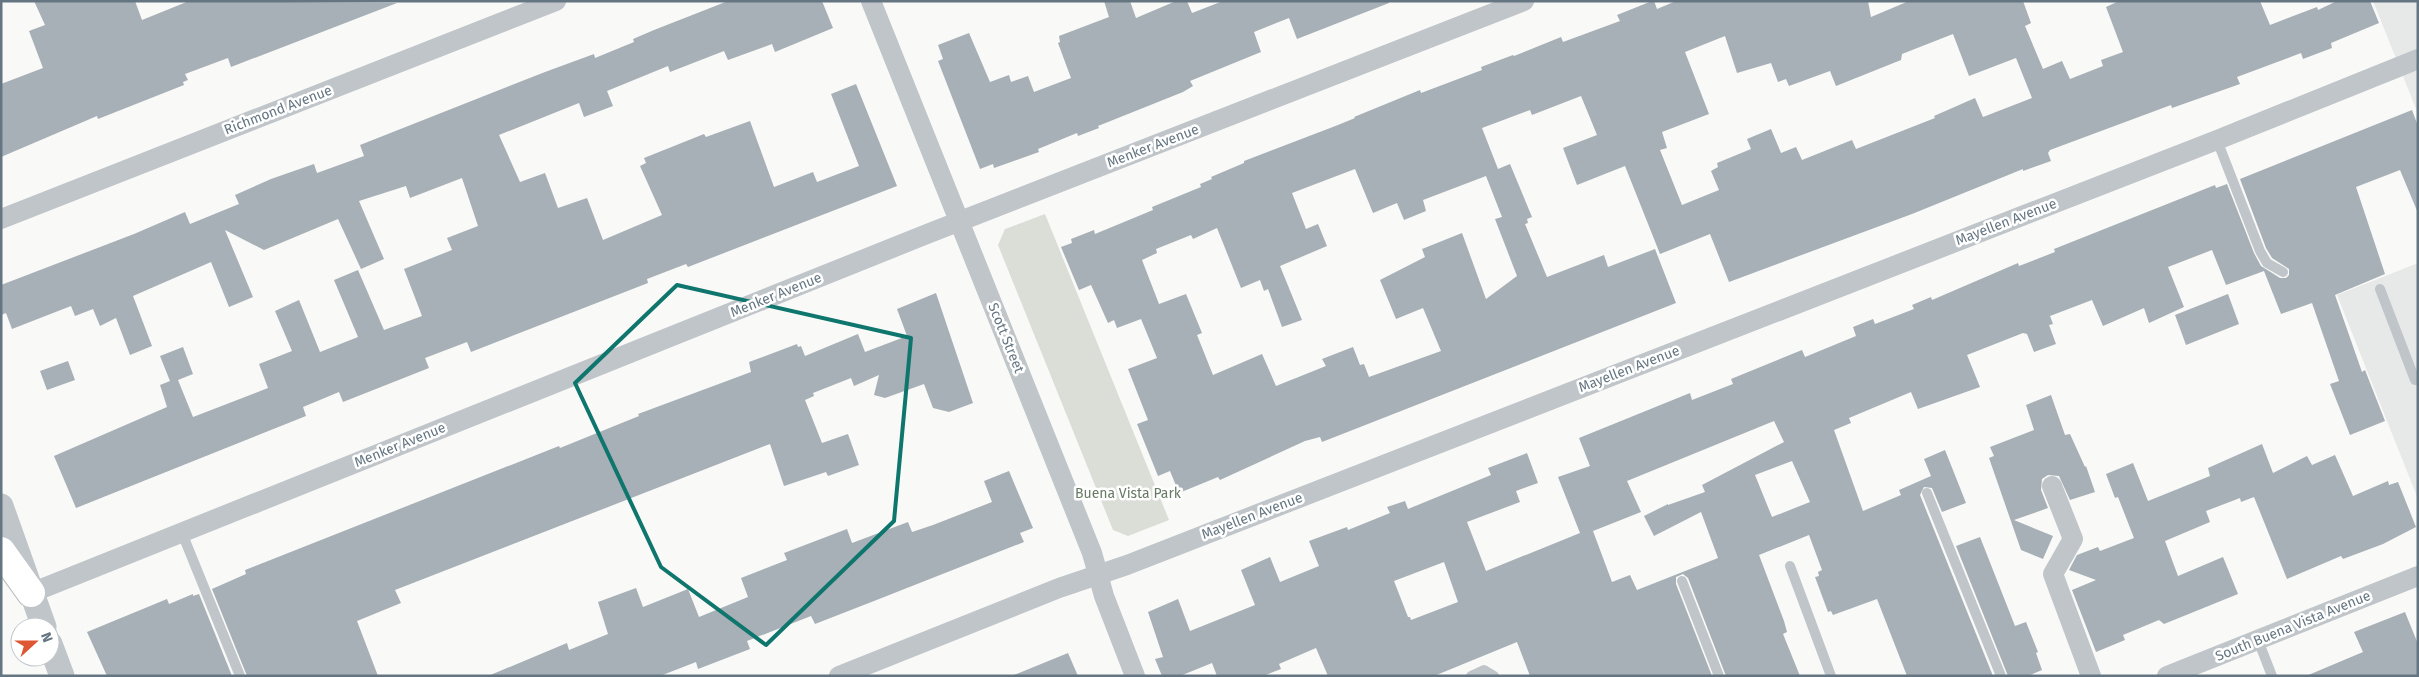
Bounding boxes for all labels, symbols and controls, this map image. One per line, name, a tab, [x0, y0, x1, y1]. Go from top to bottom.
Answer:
street label: Richmond Avenue	[222, 82, 334, 138]
street label: Menker Avenue	[1105, 121, 1201, 171]
street label: Mayellen Avenue	[1953, 195, 2059, 249]
street label: Menker Avenue	[728, 269, 824, 321]
street label: Scott Street	[984, 300, 1028, 376]
street label: Mayellen Avenue	[1576, 342, 1682, 396]
street label: Menker Avenue	[352, 419, 448, 471]
park label: Buena Vista Park	[1075, 485, 1182, 502]
street label: Mayellen Avenue	[1199, 489, 1305, 543]
street label: South Buena Vista Avenue	[2213, 587, 2373, 665]
north arrow	[10, 617, 60, 667]
text: N	[37, 630, 56, 645]

